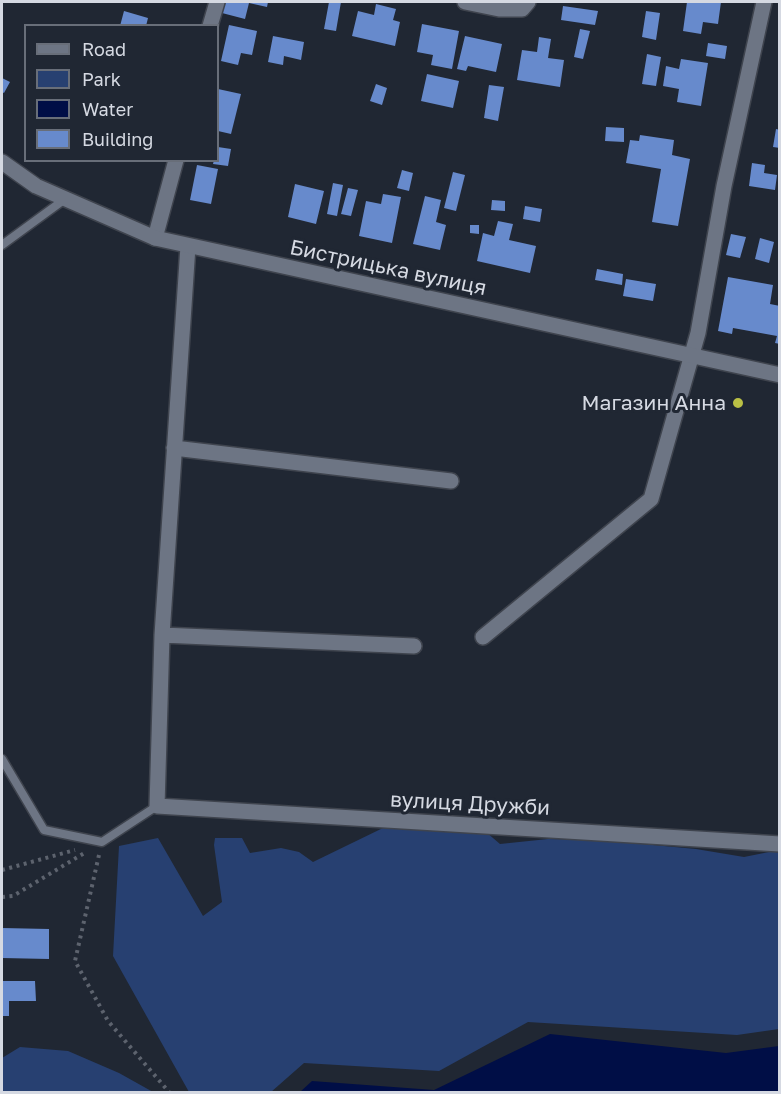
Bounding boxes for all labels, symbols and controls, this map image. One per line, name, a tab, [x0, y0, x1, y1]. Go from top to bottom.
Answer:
legend	[24, 24, 219, 162]
text: Road	[82, 38, 126, 60]
text: Park	[82, 68, 121, 90]
text: Water	[82, 98, 133, 120]
text: Building	[82, 128, 153, 150]
street label: Бистрицька вулиця	[287, 235, 489, 301]
place label: Магазин Анна	[582, 390, 726, 416]
marker: Магазин Анна	[731, 396, 745, 410]
street label: вулиця Дружби	[389, 787, 551, 821]

